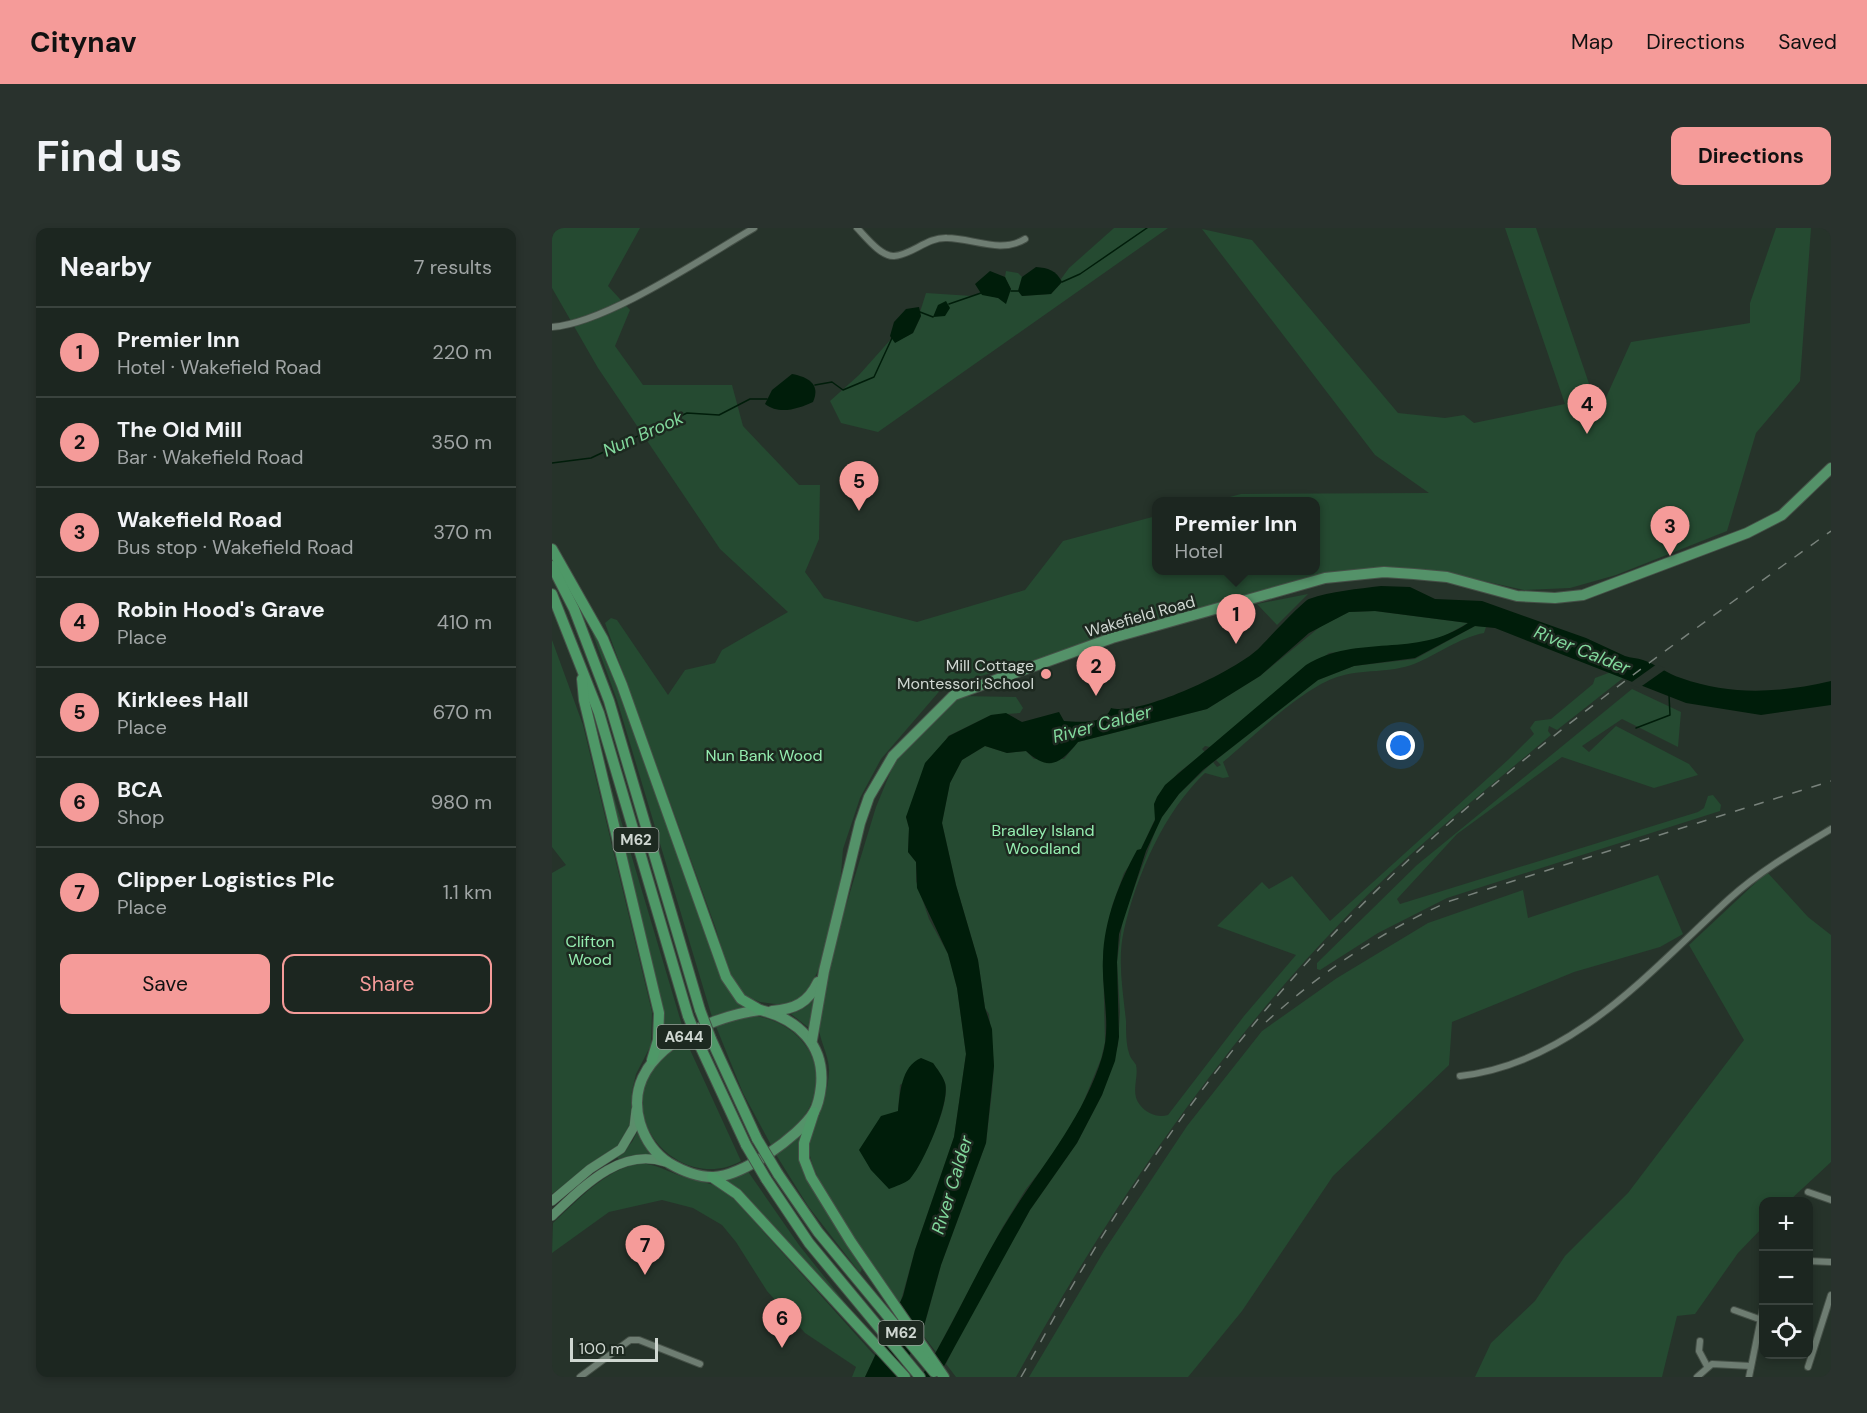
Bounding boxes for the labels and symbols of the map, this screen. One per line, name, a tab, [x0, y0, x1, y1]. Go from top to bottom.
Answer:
pin: 4	[1568, 384, 1606, 434]
water label: Nun Brook	[599, 405, 688, 462]
pin: 5	[840, 462, 878, 511]
pin: 3	[1650, 506, 1690, 556]
street label: Wakefield Road	[1083, 591, 1197, 642]
pin: 1	[1216, 594, 1256, 644]
water label: River Calder	[1530, 620, 1635, 681]
pin: 2	[1076, 646, 1116, 696]
place label: Mill Cottage Montessori School	[897, 655, 1034, 694]
marker: Mill Cottage Montessori School	[1039, 667, 1053, 681]
water label: River Calder	[1050, 699, 1155, 749]
your location	[1386, 731, 1415, 760]
park label: Nun Bank Wood	[705, 745, 823, 766]
park label: Bradley Island Woodland	[991, 820, 1095, 859]
road number: M62	[614, 828, 658, 852]
park label: Clifton Wood	[565, 931, 615, 970]
road number: A644	[657, 1025, 711, 1049]
water label: River Calder	[926, 1132, 979, 1237]
pin: 7	[626, 1226, 664, 1275]
pin: 6	[762, 1298, 802, 1348]
road number: M62	[878, 1321, 924, 1345]
scale bar	[570, 1335, 658, 1362]

